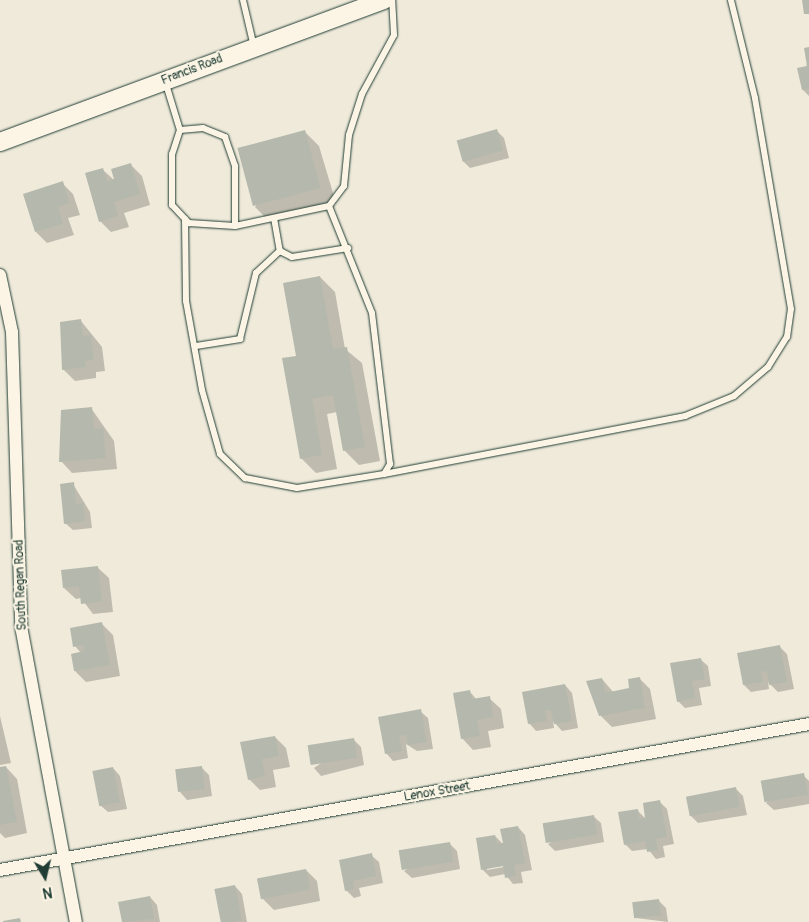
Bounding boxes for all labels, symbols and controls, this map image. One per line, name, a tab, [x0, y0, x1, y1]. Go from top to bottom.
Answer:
street label: Francis Road	[159, 52, 225, 88]
street label: South Regan Road	[12, 539, 30, 631]
street label: Lenox Street	[403, 779, 471, 805]
north arrow	[20, 852, 70, 902]
text: N	[41, 883, 53, 901]

